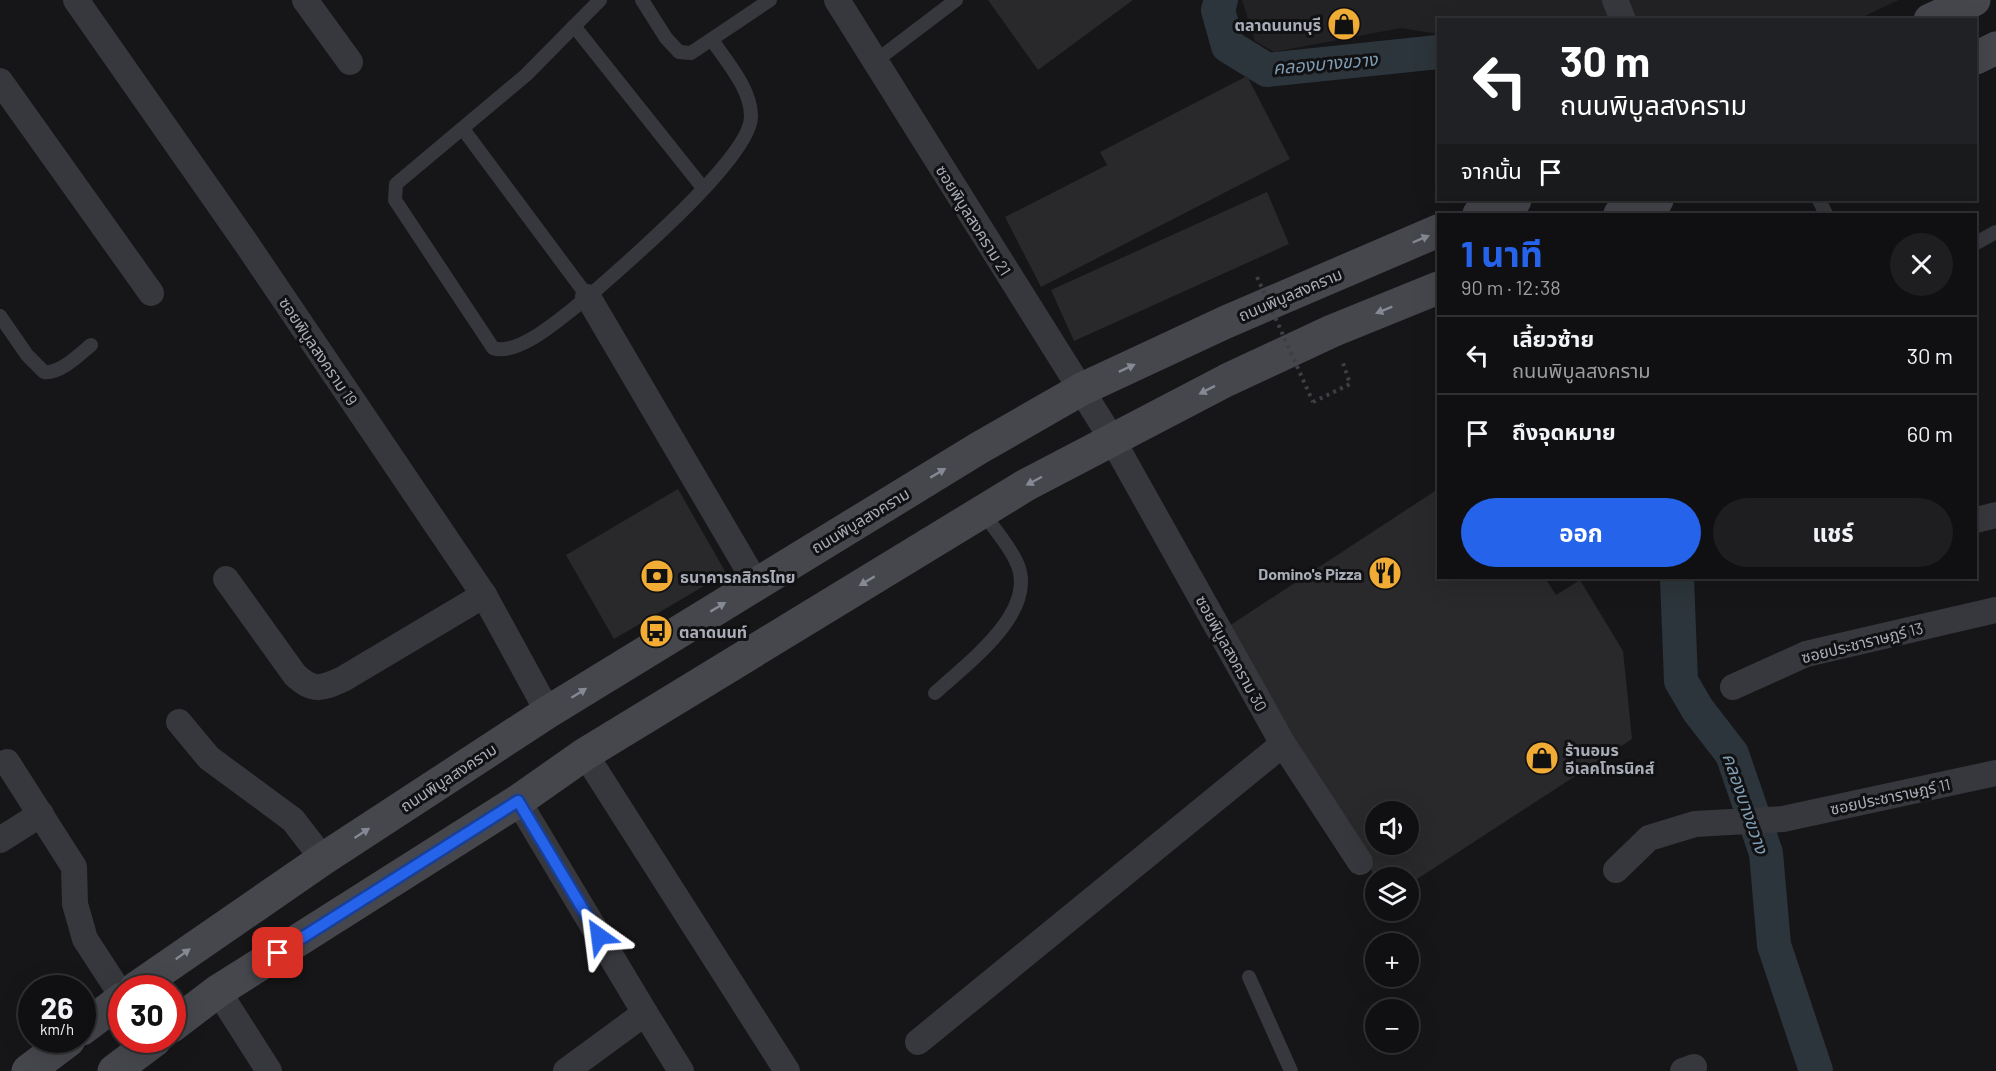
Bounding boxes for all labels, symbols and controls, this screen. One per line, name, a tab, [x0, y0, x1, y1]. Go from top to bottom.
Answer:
shop icon: ตลาดนนทบุรี	[1326, 6, 1362, 42]
place label: ตลาดนนทบุรี	[1234, 15, 1321, 35]
text: 30 m	[1560, 35, 1650, 85]
icon: left	[1461, 42, 1539, 120]
water label: คลองบางขวาง	[1272, 47, 1380, 79]
text: ถนนพิบูลสงคราม	[1560, 88, 1747, 120]
icon: arrive	[1534, 156, 1567, 189]
text: จากนั้น	[1461, 157, 1522, 183]
street label: ซอยพิบูลสงคราม 21	[932, 161, 1016, 279]
text: 1 นาที	[1461, 231, 1543, 274]
button: close	[1890, 233, 1953, 296]
one-way arrow	[1412, 234, 1430, 244]
street label: ถนนพิบูลสงคราม	[1235, 264, 1345, 325]
text: 90 m · 12:38	[1461, 275, 1561, 299]
street label: ซอยพิบูลสงคราม 19	[275, 293, 362, 409]
one-way arrow	[1375, 305, 1393, 315]
text: เลี้ยวซ้าย	[1512, 325, 1594, 351]
icon: left	[1461, 339, 1494, 372]
text: 30 m	[1907, 342, 1953, 368]
text: ถนนพิบูลสงคราม	[1512, 358, 1651, 382]
one-way arrow	[1118, 363, 1136, 373]
one-way arrow	[1198, 385, 1215, 395]
icon: arrive	[1461, 417, 1494, 450]
text: ถึงจุดหมาย	[1512, 418, 1616, 444]
text: 60 m	[1907, 420, 1953, 446]
one-way arrow	[930, 467, 946, 478]
one-way arrow	[1025, 476, 1042, 486]
street label: ถนนพิบูลสงคราม	[808, 483, 913, 558]
button: ออก	[1461, 498, 1701, 567]
button: แชร์	[1713, 498, 1953, 567]
restaurant icon: Domino's Pizza	[1367, 555, 1403, 591]
bank icon: ธนาคารกสิกรไทย	[639, 558, 675, 594]
place label: Domino's Pizza	[1258, 564, 1362, 583]
place label: ธนาคารกสิกรไทย	[680, 567, 796, 586]
one-way arrow	[859, 575, 875, 586]
street label: ซอยพิบูลสงคราม 30	[1191, 592, 1272, 715]
one-way arrow	[710, 601, 726, 612]
bus stop icon: ตลาดนนท์	[638, 613, 674, 649]
street label: ซอยประชาราษฎร์ 13	[1799, 618, 1925, 666]
place label: ตลาดนนท์	[679, 622, 747, 641]
one-way arrow	[570, 688, 587, 699]
street label: ถนนพิบูลสงคราม	[396, 739, 500, 816]
shop icon: ร้านอมร อีเลคโทรนิคส์	[1524, 740, 1560, 776]
place label: ร้านอมร อีเลคโทรนิคส์	[1565, 740, 1655, 777]
water label: คลองบางขวาง	[1719, 750, 1774, 857]
street label: ซอยประชาราษฎร์ 11	[1828, 774, 1952, 818]
map controls	[1365, 801, 1419, 1053]
button: sound	[1365, 801, 1419, 855]
one-way arrow	[354, 828, 370, 839]
button: layers	[1365, 867, 1419, 921]
position arrow	[567, 904, 631, 968]
pin	[252, 927, 303, 978]
button: +	[1365, 933, 1419, 987]
icon: arrive	[261, 936, 294, 969]
one-way arrow	[175, 948, 191, 960]
speed limit sign: 30	[108, 975, 186, 1053]
text: 26	[41, 989, 73, 1025]
button: −	[1365, 999, 1419, 1053]
text: km/h	[40, 1020, 74, 1038]

